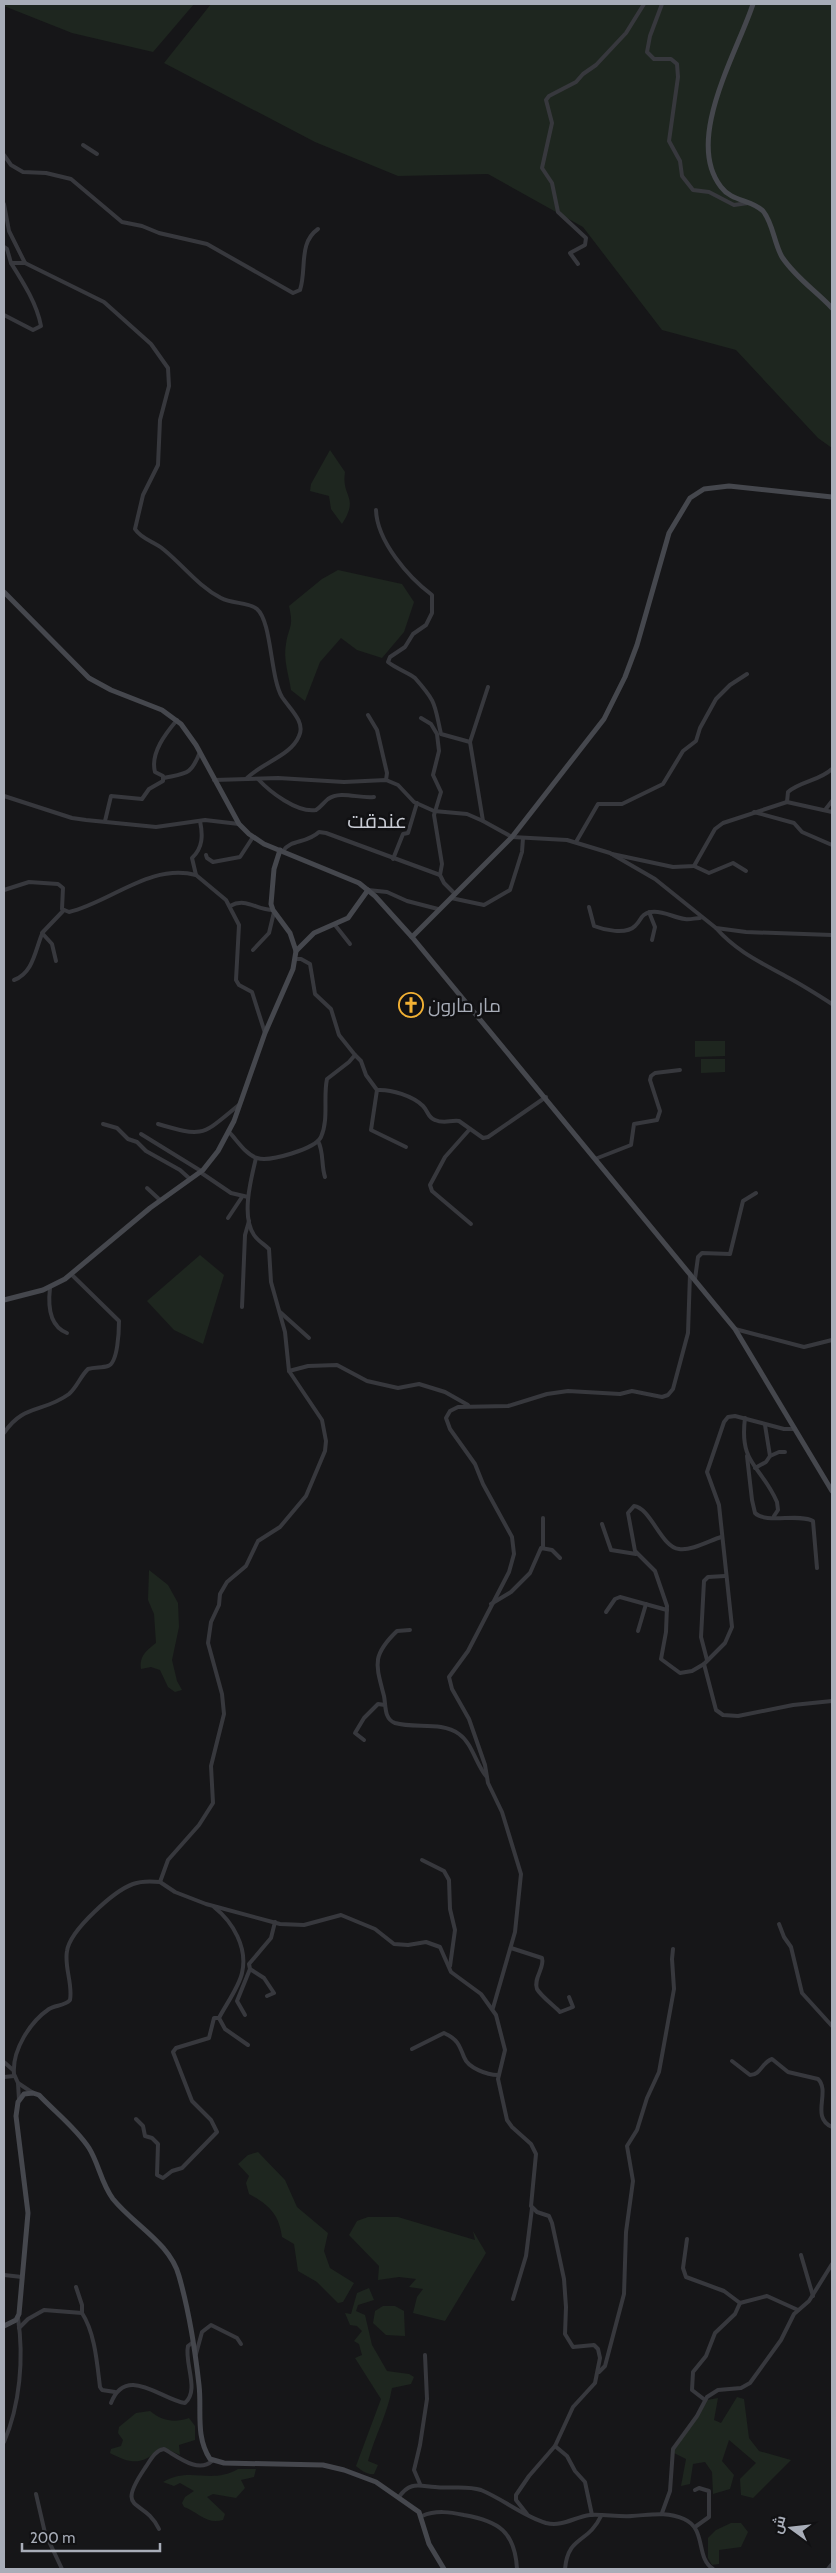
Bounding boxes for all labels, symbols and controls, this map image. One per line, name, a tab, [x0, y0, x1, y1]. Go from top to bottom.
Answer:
district label: عندقت	[347, 808, 407, 833]
church icon: مار مارون	[398, 992, 424, 1018]
place label: مار مارون	[428, 994, 501, 1017]
north arrow	[766, 2503, 816, 2553]
text: ش	[767, 2514, 789, 2536]
scale bar	[22, 2520, 160, 2552]
text: 200 m	[30, 2529, 75, 2547]

